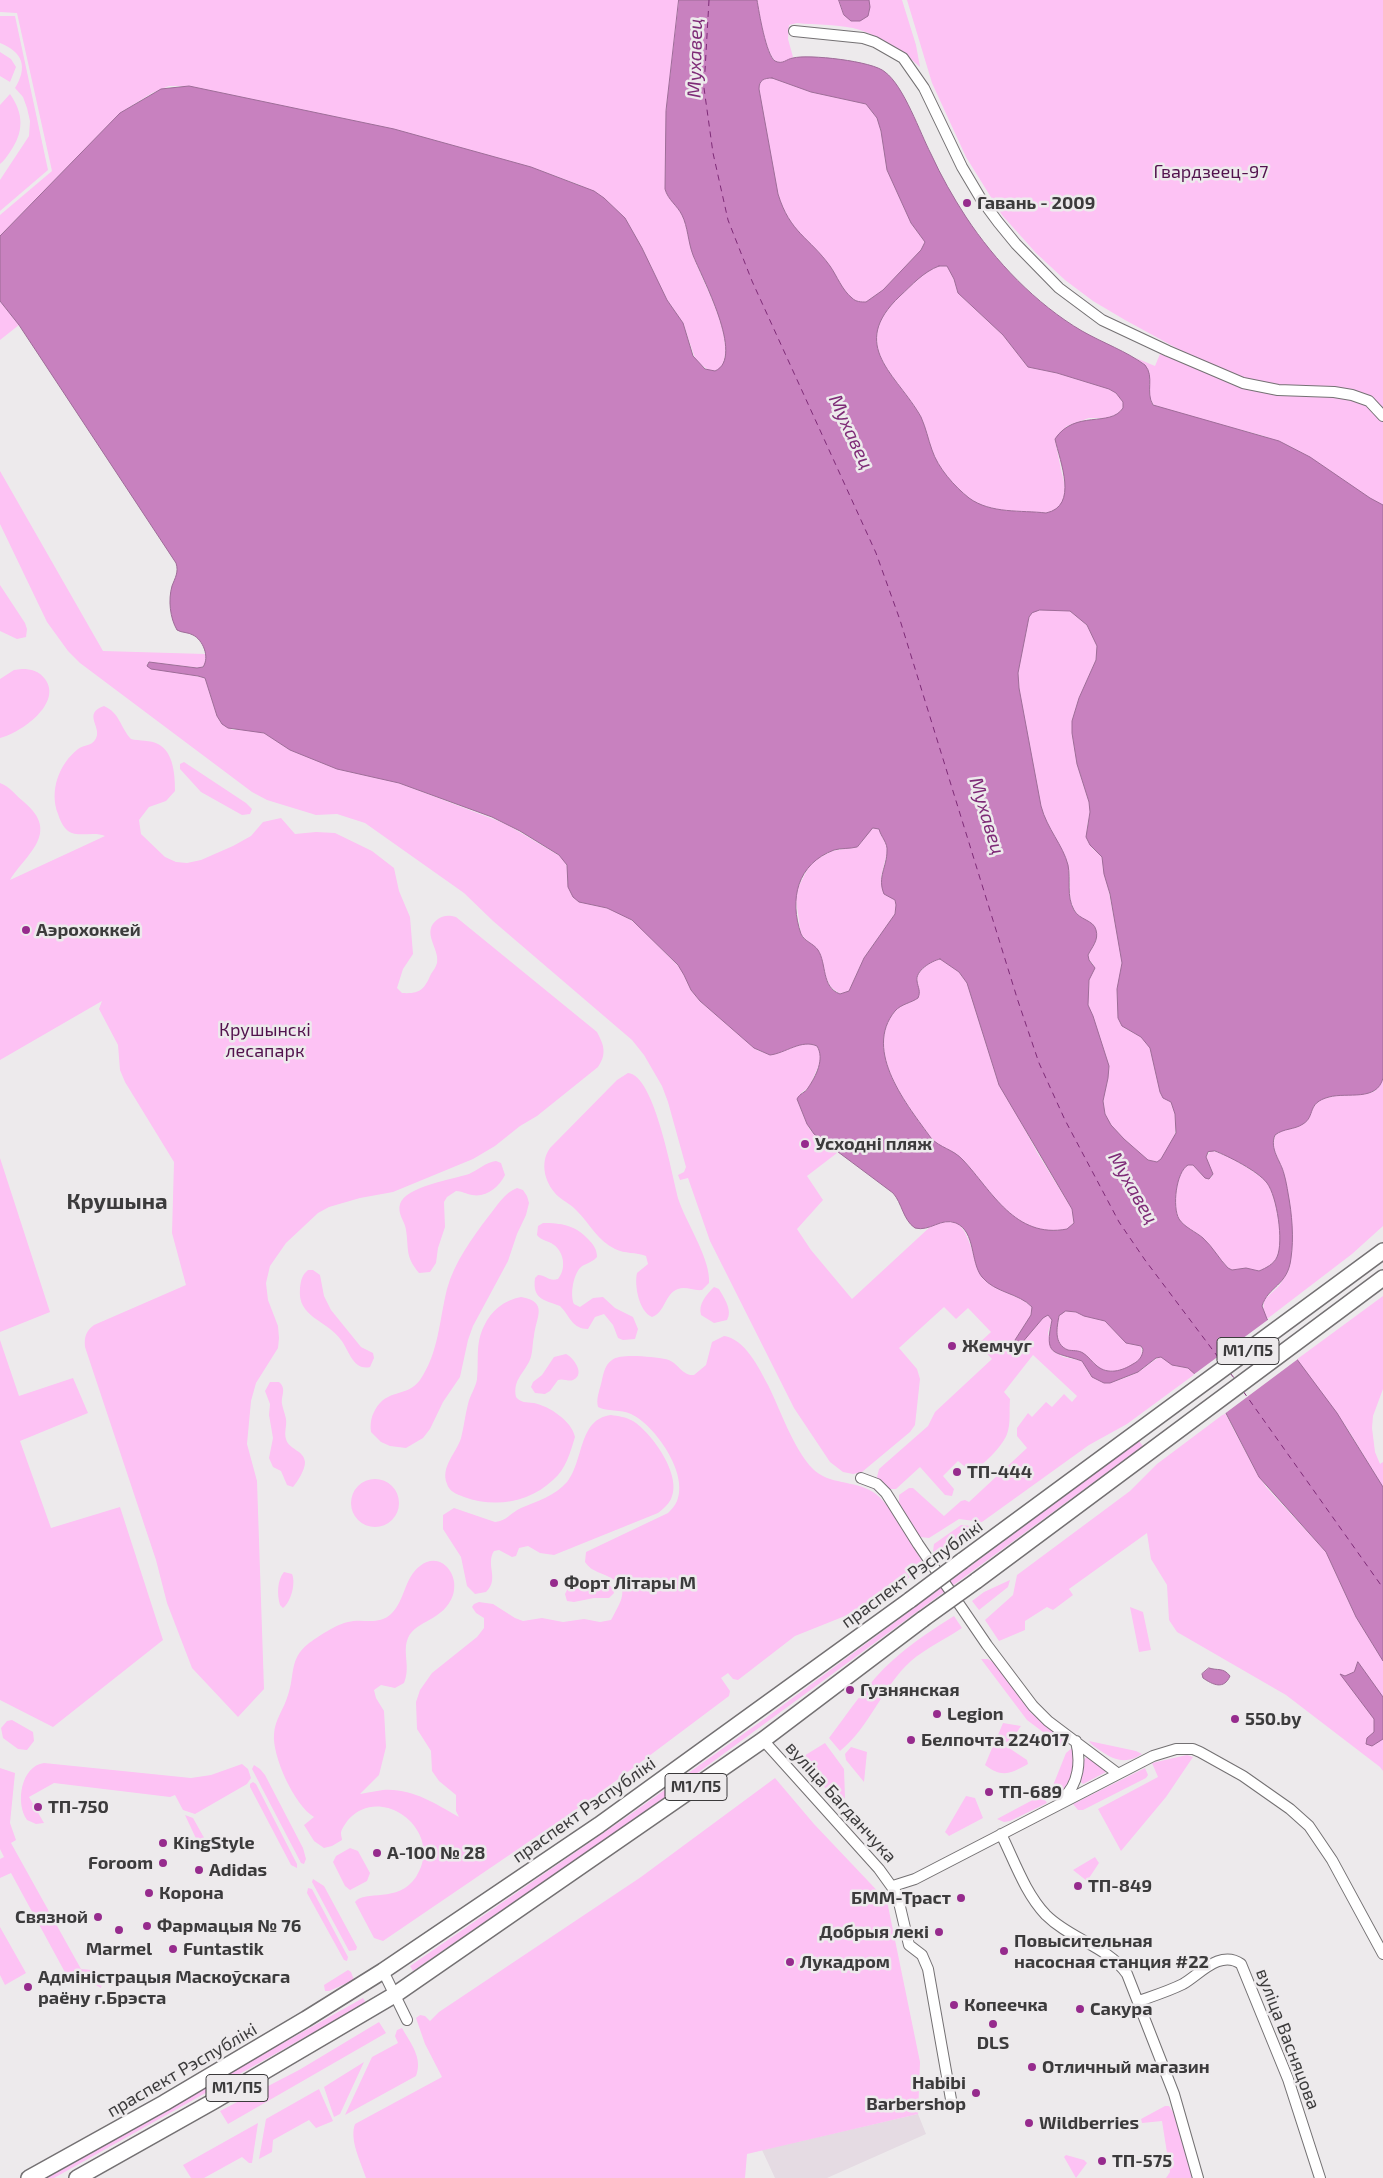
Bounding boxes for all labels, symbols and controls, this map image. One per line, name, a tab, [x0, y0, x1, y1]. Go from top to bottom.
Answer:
water label: Мухавец	[683, 18, 707, 98]
park label: Гвардзеец-97	[1153, 161, 1269, 183]
place label: Гавань - 2009	[977, 192, 1095, 214]
marker: Гавань - 2009	[961, 197, 973, 209]
water label: Мухавец	[824, 391, 878, 473]
water label: Мухавец	[964, 775, 1010, 857]
place label: Аэрохоккей	[36, 919, 141, 941]
marker: Аэрохоккей	[20, 924, 32, 936]
park label: Крушынскі лесапарк	[219, 1019, 311, 1062]
place label: Усходні пляж	[815, 1133, 932, 1155]
marker: Усходні пляж	[799, 1138, 811, 1150]
water label: Мухавец	[1103, 1148, 1163, 1228]
district label: Крушына	[66, 1189, 168, 1215]
place label: Жемчуг	[962, 1335, 1032, 1357]
road number: М1/П5	[1217, 1338, 1279, 1364]
marker: Жемчуг	[946, 1340, 958, 1352]
place label: ТП-444	[967, 1461, 1032, 1483]
marker: ТП-444	[951, 1466, 963, 1478]
street label: праспект Рэспублікі	[837, 1515, 987, 1633]
place label: Форт Літары М	[564, 1572, 696, 1594]
marker: Форт Літары М	[548, 1577, 560, 1589]
place label: Гузнянская	[860, 1679, 960, 1701]
marker: Гузнянская	[844, 1684, 856, 1696]
place label: Legion	[947, 1703, 1004, 1725]
marker: Legion	[931, 1708, 943, 1720]
place label: 550.by	[1245, 1708, 1301, 1730]
marker: 550.by	[1229, 1713, 1241, 1725]
place label: Белпочта 224017	[921, 1729, 1069, 1751]
marker: Белпочта 224017	[905, 1734, 917, 1746]
street label: вуліца Багданчука	[781, 1737, 901, 1867]
street label: праспект Рэспублікі	[508, 1752, 660, 1868]
road number: М1/П5	[665, 1774, 727, 1800]
place label: ТП-689	[999, 1781, 1062, 1803]
marker: ТП-689	[983, 1786, 995, 1798]
place label: ТП-750	[48, 1796, 109, 1818]
marker: ТП-750	[32, 1801, 44, 1813]
place label: KingStyle	[173, 1832, 255, 1854]
marker: KingStyle	[157, 1837, 169, 1849]
place label: А-100 № 28	[387, 1842, 486, 1864]
marker: А-100 № 28	[371, 1847, 383, 1859]
place label: Foroom	[88, 1852, 153, 1874]
marker: Foroom	[157, 1857, 169, 1869]
place label: Adidas	[209, 1859, 267, 1881]
marker: Adidas	[193, 1864, 205, 1876]
place label: ТП-849	[1088, 1875, 1152, 1897]
marker: ТП-849	[1072, 1880, 1084, 1892]
place label: Корона	[159, 1882, 224, 1904]
marker: Корона	[143, 1887, 155, 1899]
place label: БММ-Траст	[851, 1887, 951, 1909]
marker: БММ-Траст	[955, 1892, 967, 1904]
place label: Связной	[15, 1906, 88, 1928]
marker: Связной	[92, 1911, 104, 1923]
place label: Фармацыя № 76	[157, 1915, 301, 1937]
marker: Фармацыя № 76	[141, 1920, 153, 1932]
place label: Добрыя лекі	[819, 1921, 929, 1943]
marker: Marmel	[113, 1924, 125, 1936]
marker: Добрыя лекі	[933, 1926, 945, 1938]
place label: Повысительная насосная станция #22	[1014, 1930, 1209, 1972]
place label: Marmel	[86, 1938, 152, 1960]
place label: Funtastik	[183, 1938, 264, 1960]
marker: Funtastik	[167, 1943, 179, 1955]
marker: Повысительная насосная станция #22	[998, 1945, 1010, 1957]
place label: Лукадром	[800, 1951, 890, 1973]
marker: Лукадром	[784, 1956, 796, 1968]
place label: Адміністрацыя Маскоўскага раёну г.Брэста	[38, 1966, 290, 2008]
street label: вуліца Васняцова	[1251, 1966, 1325, 2112]
marker: Адміністрацыя Маскоўскага раёну г.Брэста	[22, 1981, 34, 1993]
place label: Копеечка	[964, 1994, 1048, 2016]
place label: Сакура	[1090, 1998, 1152, 2020]
marker: Копеечка	[948, 1999, 960, 2011]
marker: Сакура	[1074, 2003, 1086, 2015]
street label: праспект Рэспублікі	[103, 2018, 261, 2122]
marker: DLS	[987, 2018, 999, 2030]
place label: DLS	[977, 2032, 1009, 2054]
place label: Отличный магазин	[1042, 2056, 1210, 2078]
marker: Отличный магазин	[1026, 2061, 1038, 2073]
place label: Habibi Barbershop	[866, 2072, 966, 2114]
road number: М1/П5	[206, 2074, 268, 2102]
marker: Habibi Barbershop	[970, 2087, 982, 2099]
place label: Wildberries	[1039, 2112, 1139, 2134]
marker: Wildberries	[1023, 2117, 1035, 2129]
place label: ТП-575	[1112, 2150, 1172, 2172]
marker: ТП-575	[1096, 2155, 1108, 2167]

